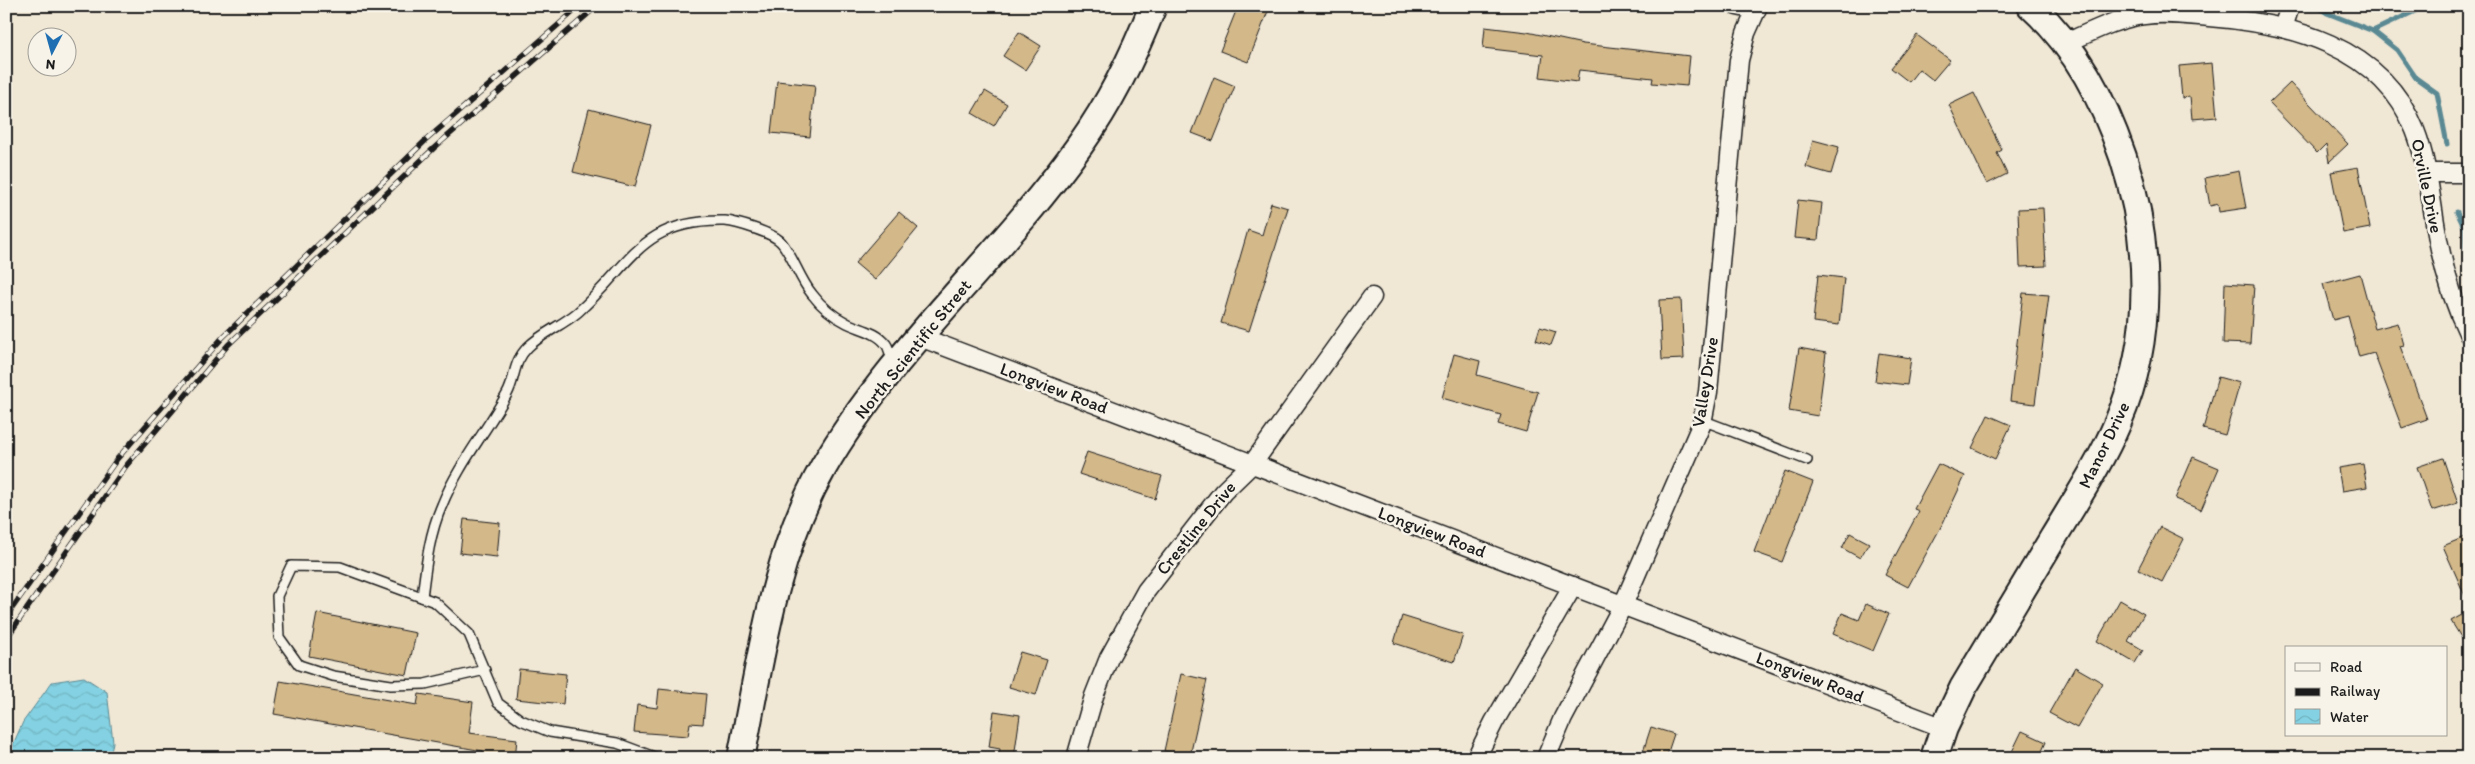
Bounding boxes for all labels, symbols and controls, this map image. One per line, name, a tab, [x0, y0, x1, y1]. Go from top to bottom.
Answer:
north arrow	[28, 28, 78, 78]
text: N	[45, 55, 56, 73]
street label: Orville Drive	[2406, 137, 2448, 235]
street label: North Scientific Street	[850, 275, 976, 423]
street label: Valley Drive	[1687, 335, 1723, 429]
street label: Longview Road	[997, 357, 1112, 419]
street label: Manor Drive	[2074, 398, 2134, 492]
street label: Crestline Drive	[1151, 477, 1241, 579]
street label: Longview Road	[1375, 501, 1490, 563]
street label: Longview Road	[1753, 646, 1868, 708]
legend	[2285, 646, 2448, 736]
text: Road	[2330, 658, 2363, 676]
text: Railway	[2330, 682, 2380, 700]
text: Water	[2330, 708, 2369, 726]

